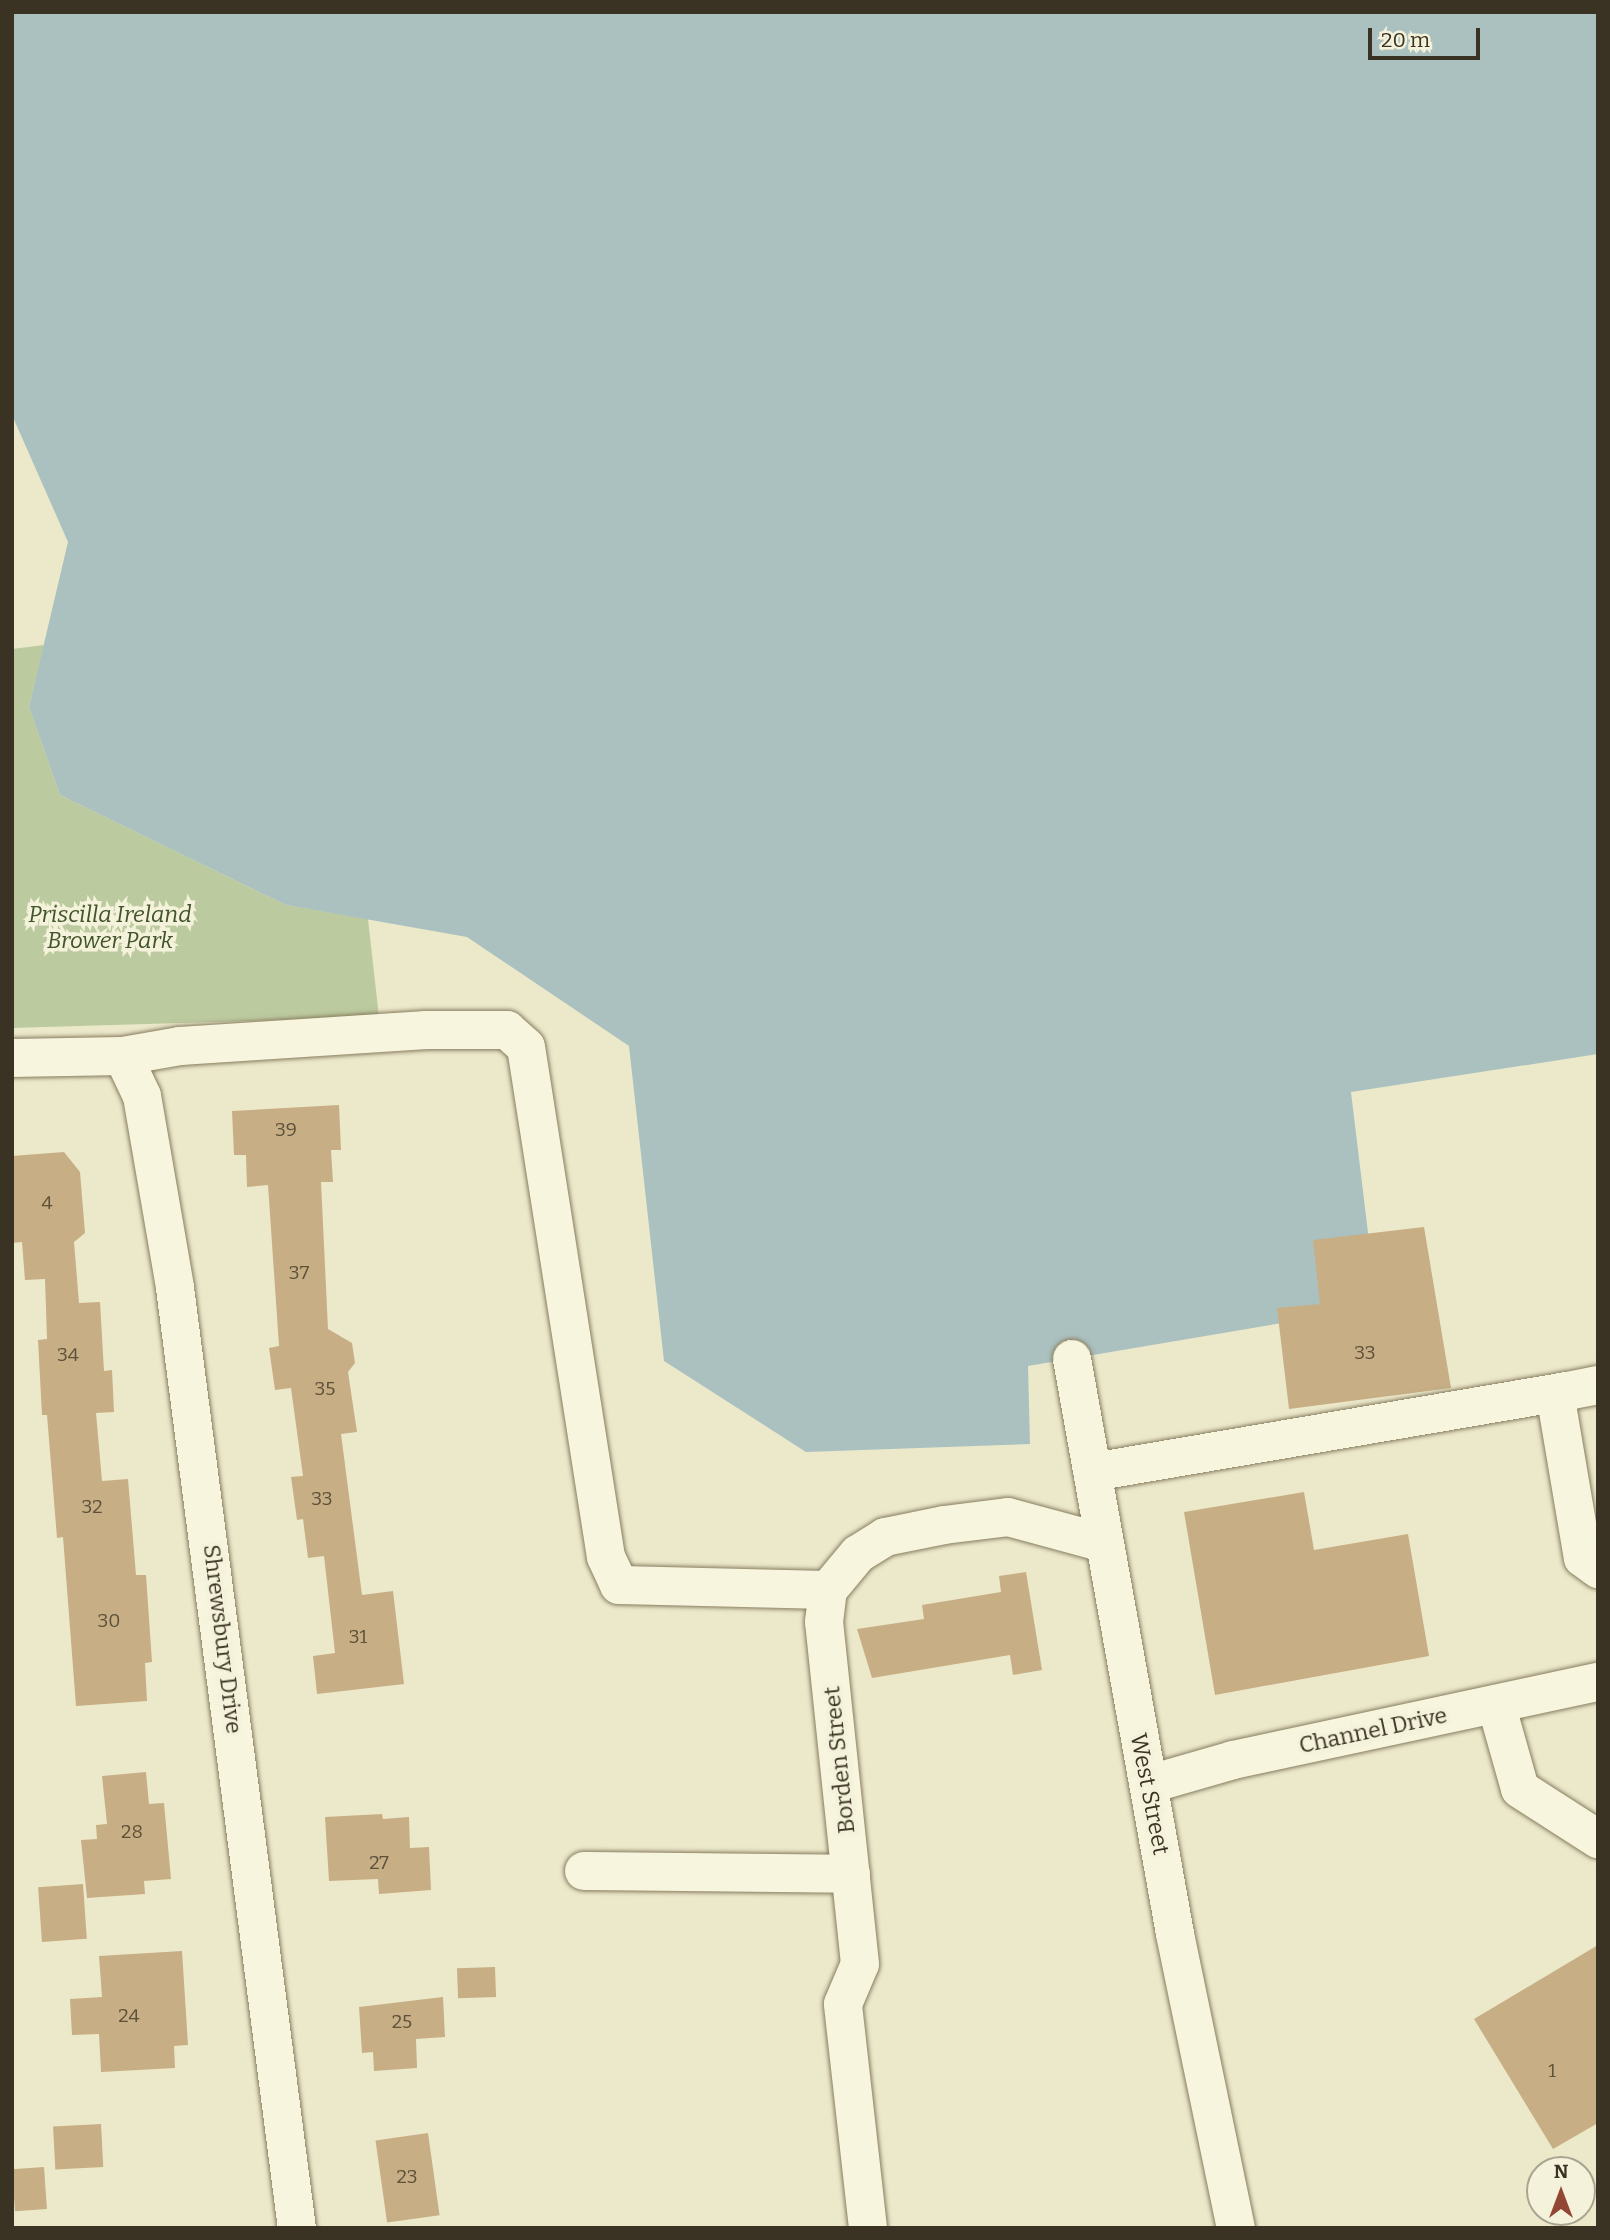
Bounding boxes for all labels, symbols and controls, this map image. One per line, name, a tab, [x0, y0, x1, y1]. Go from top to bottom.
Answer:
scale bar	[1372, 14, 1484, 58]
text: 20 m	[1381, 27, 1430, 53]
park label: Priscilla Ireland Brower Park	[28, 900, 192, 954]
house number: 39	[275, 1119, 297, 1141]
house number: 4	[41, 1192, 53, 1214]
house number: 37	[289, 1262, 309, 1284]
house number: 33	[1354, 1342, 1376, 1364]
house number: 34	[57, 1344, 79, 1366]
house number: 35	[315, 1378, 335, 1400]
house number: 33	[311, 1488, 333, 1510]
house number: 32	[81, 1496, 103, 1518]
street label: Shrewsbury Drive	[198, 1543, 248, 1735]
house number: 30	[97, 1610, 121, 1632]
house number: 31	[349, 1626, 367, 1648]
street label: Borden Street	[818, 1685, 860, 1835]
street label: Channel Drive	[1296, 1701, 1450, 1759]
street label: West Street	[1125, 1731, 1175, 1857]
house number: 28	[121, 1821, 143, 1843]
house number: 27	[369, 1852, 389, 1874]
house number: 24	[118, 2005, 140, 2027]
house number: 25	[392, 2011, 412, 2033]
house number: 1	[1548, 2060, 1556, 2082]
north arrow	[1526, 2156, 1596, 2226]
text: N	[1554, 2160, 1568, 2183]
house number: 23	[396, 2166, 418, 2188]

